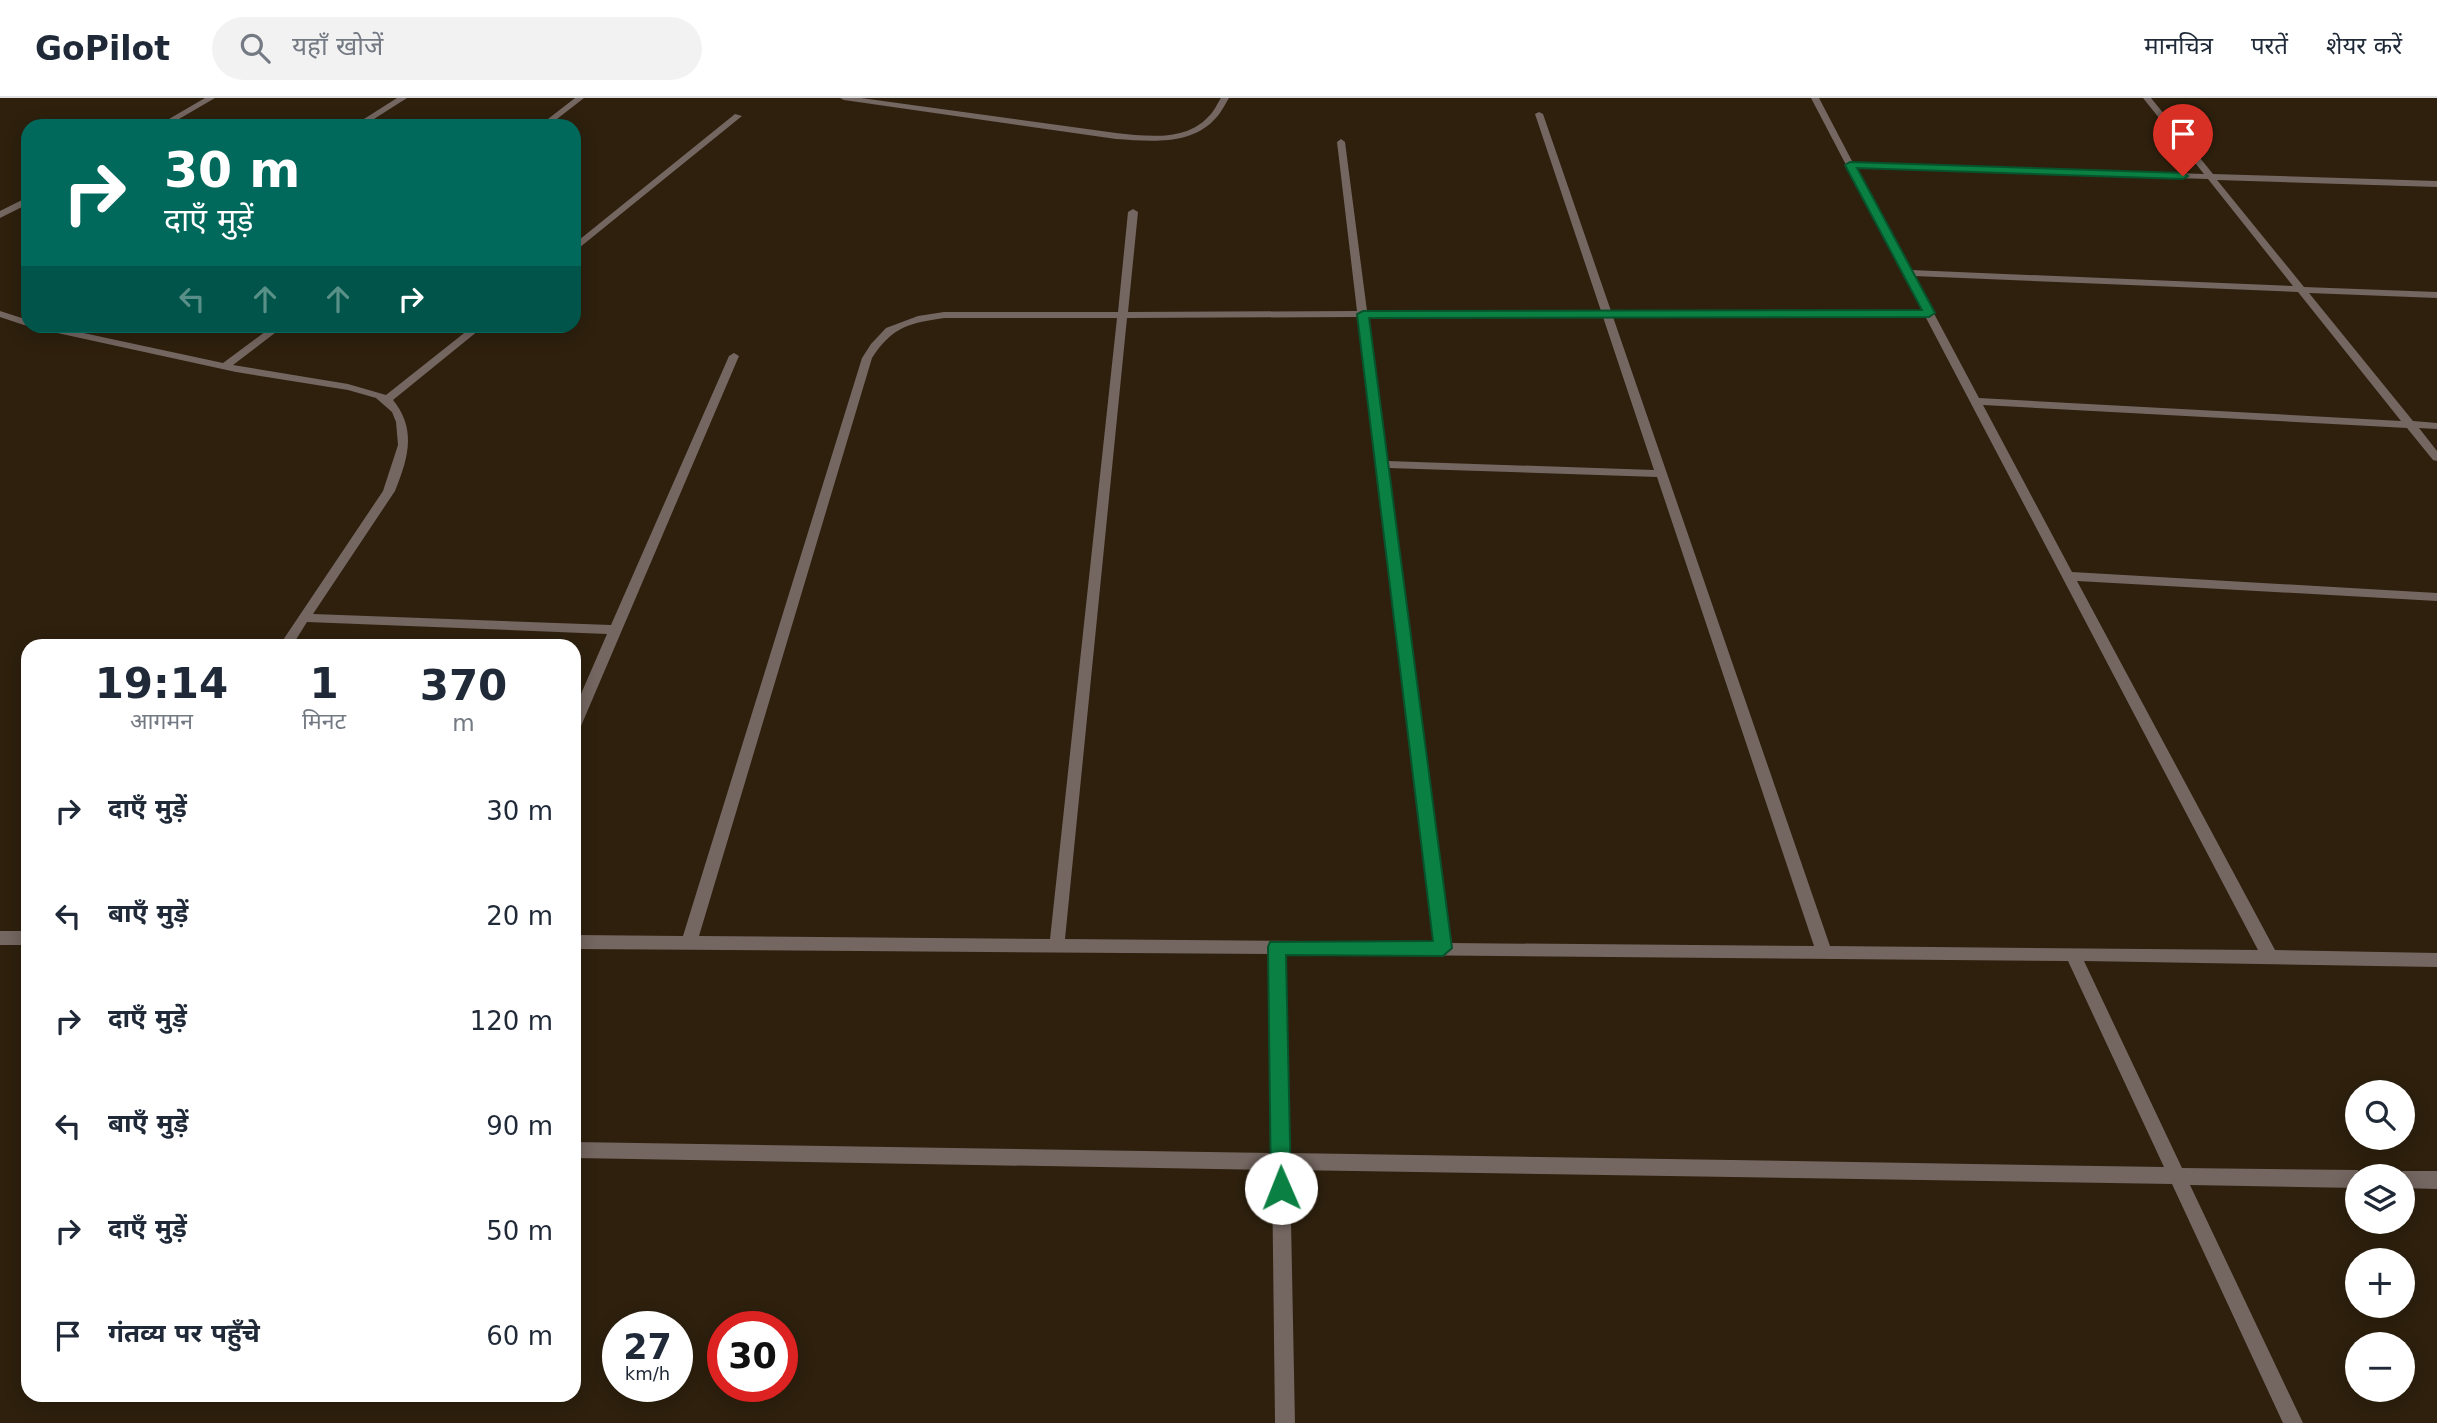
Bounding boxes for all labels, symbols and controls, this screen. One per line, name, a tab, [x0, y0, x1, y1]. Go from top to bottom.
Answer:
search box	[212, 17, 702, 80]
text: GoPilot	[35, 29, 170, 68]
icon: search	[236, 29, 274, 67]
text: यहाँ खोजें	[292, 31, 383, 61]
text: मानचित्र	[2144, 32, 2213, 60]
text: परतें	[2251, 32, 2288, 60]
text: शेयर करें	[2326, 32, 2402, 60]
pin	[2153, 104, 2213, 176]
icon: arrive	[2164, 115, 2202, 153]
text: 30 m	[164, 142, 300, 199]
icon: right	[49, 147, 140, 238]
text: दाएँ मुड़ें	[164, 201, 253, 239]
icon: left	[173, 280, 211, 318]
icon: ahead	[246, 280, 284, 318]
icon: ahead	[319, 280, 357, 318]
icon: right	[392, 280, 430, 318]
text: 19:14	[95, 659, 228, 708]
text: 1	[309, 659, 339, 708]
text: 370	[420, 661, 507, 710]
text: आगमन	[130, 708, 193, 734]
text: मिनट	[302, 708, 346, 734]
text: m	[452, 710, 475, 736]
icon: right	[49, 792, 87, 830]
text: दाएँ मुड़ें	[108, 793, 187, 823]
text: 30 m	[486, 796, 553, 826]
icon: left	[49, 897, 87, 935]
text: बाएँ मुड़ें	[108, 898, 188, 928]
text: 20 m	[486, 901, 553, 931]
icon: right	[49, 1002, 87, 1040]
text: दाएँ मुड़ें	[108, 1003, 187, 1033]
text: 120 m	[470, 1006, 553, 1036]
map controls	[2345, 1080, 2415, 1402]
button: search	[2345, 1080, 2415, 1150]
icon: left	[49, 1107, 87, 1145]
text: बाएँ मुड़ें	[108, 1108, 188, 1138]
text: 90 m	[486, 1111, 553, 1141]
position arrow	[1244, 1151, 1318, 1225]
button: layers	[2345, 1164, 2415, 1234]
icon: right	[49, 1212, 87, 1250]
text: दाएँ मुड़ें	[108, 1213, 187, 1243]
text: 50 m	[486, 1216, 553, 1246]
button: +	[2345, 1248, 2415, 1318]
speed limit sign: 30	[707, 1311, 798, 1402]
icon: arrive	[49, 1317, 87, 1355]
text: गंतव्य पर पहुँचे	[108, 1318, 260, 1348]
text: 60 m	[486, 1321, 553, 1351]
text: 27	[623, 1327, 672, 1367]
button: −	[2345, 1332, 2415, 1402]
text: km/h	[625, 1363, 670, 1384]

